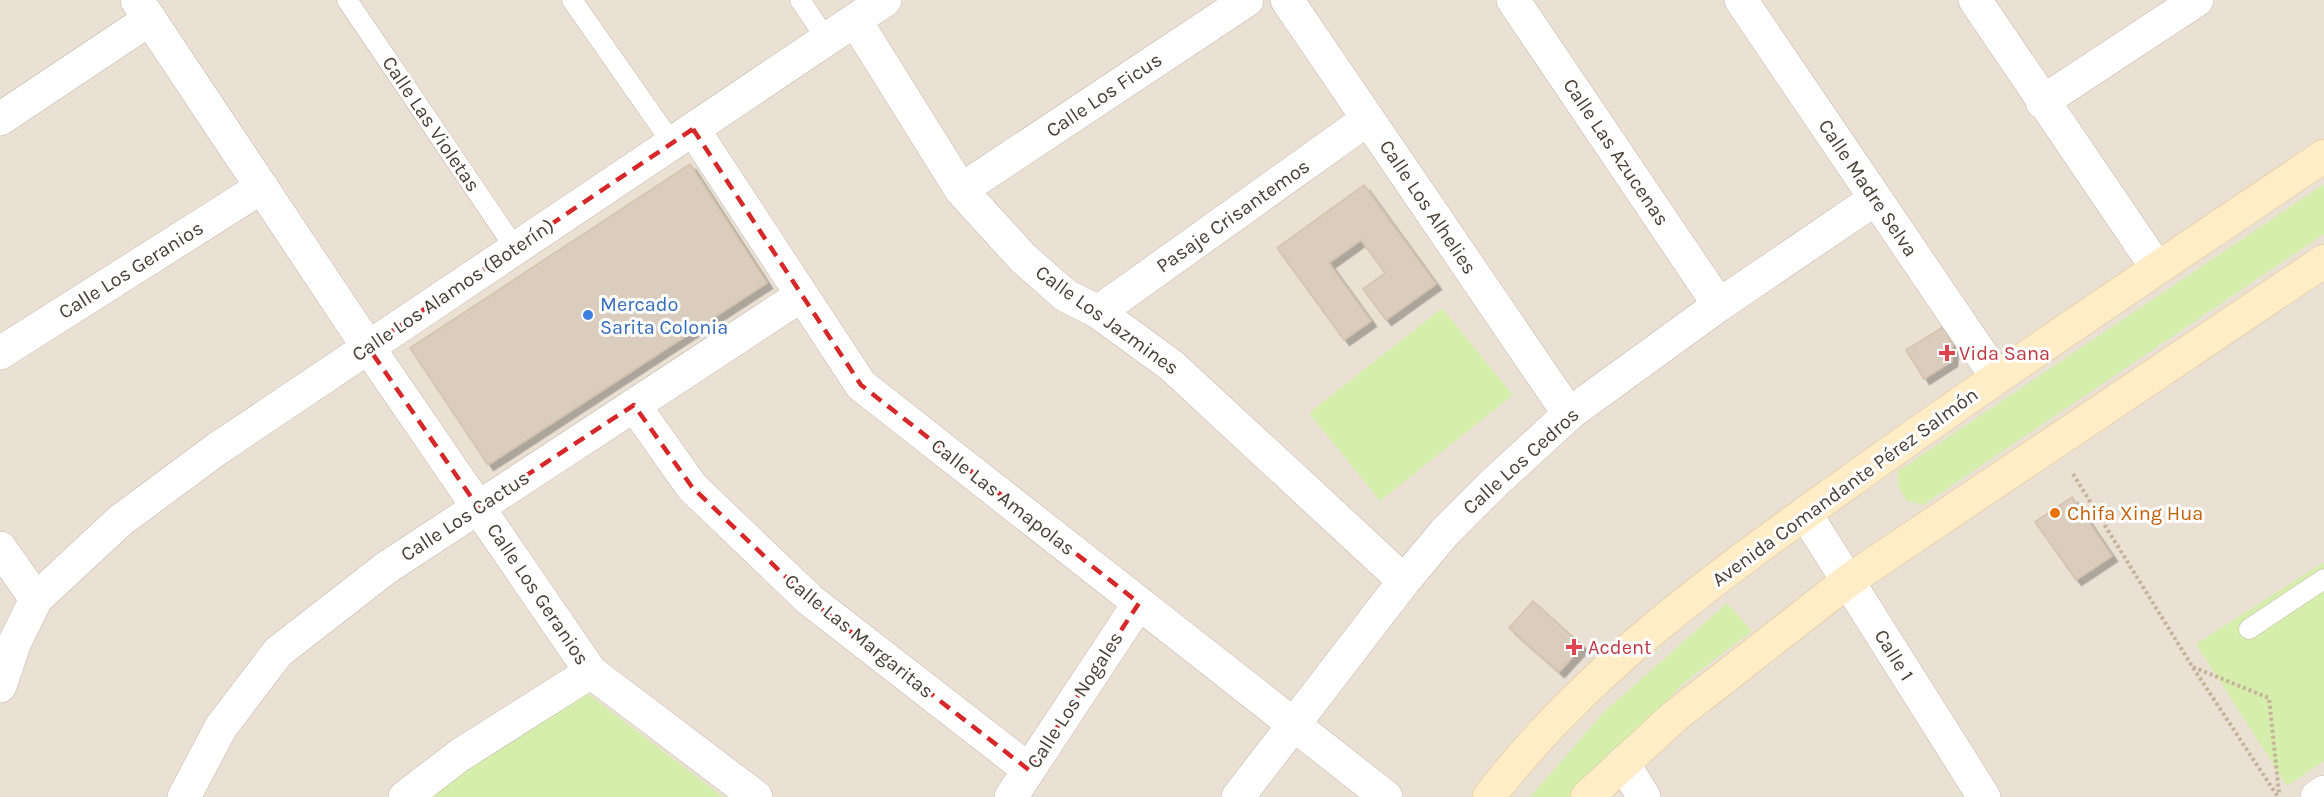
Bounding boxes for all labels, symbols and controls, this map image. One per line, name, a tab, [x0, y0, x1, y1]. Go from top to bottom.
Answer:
street label: Calle Los Ficus	[1042, 48, 1166, 142]
street label: Calle Las Violetas	[377, 52, 485, 196]
street label: Calle Las Azucenas	[1558, 74, 1674, 230]
street label: Calle Madre Selva	[1814, 115, 1922, 261]
street label: Calle Los Alhelies	[1375, 136, 1481, 278]
street label: Pasaje Crisantemos	[1152, 154, 1314, 278]
street label: Calle Los Alamos (Boterín)	[348, 214, 558, 366]
street label: Calle Los Geranios	[55, 216, 207, 324]
street label: Calle Los Jazmines	[1031, 260, 1183, 380]
place label: Mercado Sarita Colonia	[600, 293, 728, 339]
marker: Mercado Sarita Colonia	[581, 308, 595, 322]
place label: Vida Sana	[1959, 342, 2050, 365]
marker: Vida Sana	[1940, 346, 1954, 360]
street label: Avenida Comandante Pérez Salmón	[1708, 383, 1982, 591]
street label: Calle Los Cedros	[1458, 403, 1584, 519]
street label: Calle Las Amapolas	[927, 434, 1079, 560]
street label: Calle Los Cactus	[396, 466, 534, 566]
place label: Chifa Xing Hua	[2067, 502, 2203, 525]
marker: Chifa Xing Hua	[2048, 506, 2062, 520]
street label: Calle Los Geranios	[482, 519, 594, 669]
street label: Calle Las Margaritas	[780, 569, 938, 703]
street label: Calle 1	[1869, 625, 1919, 685]
street label: Calle Los Nogales	[1022, 627, 1128, 773]
place label: Acdent	[1588, 636, 1652, 659]
marker: Acdent	[1565, 638, 1583, 656]

